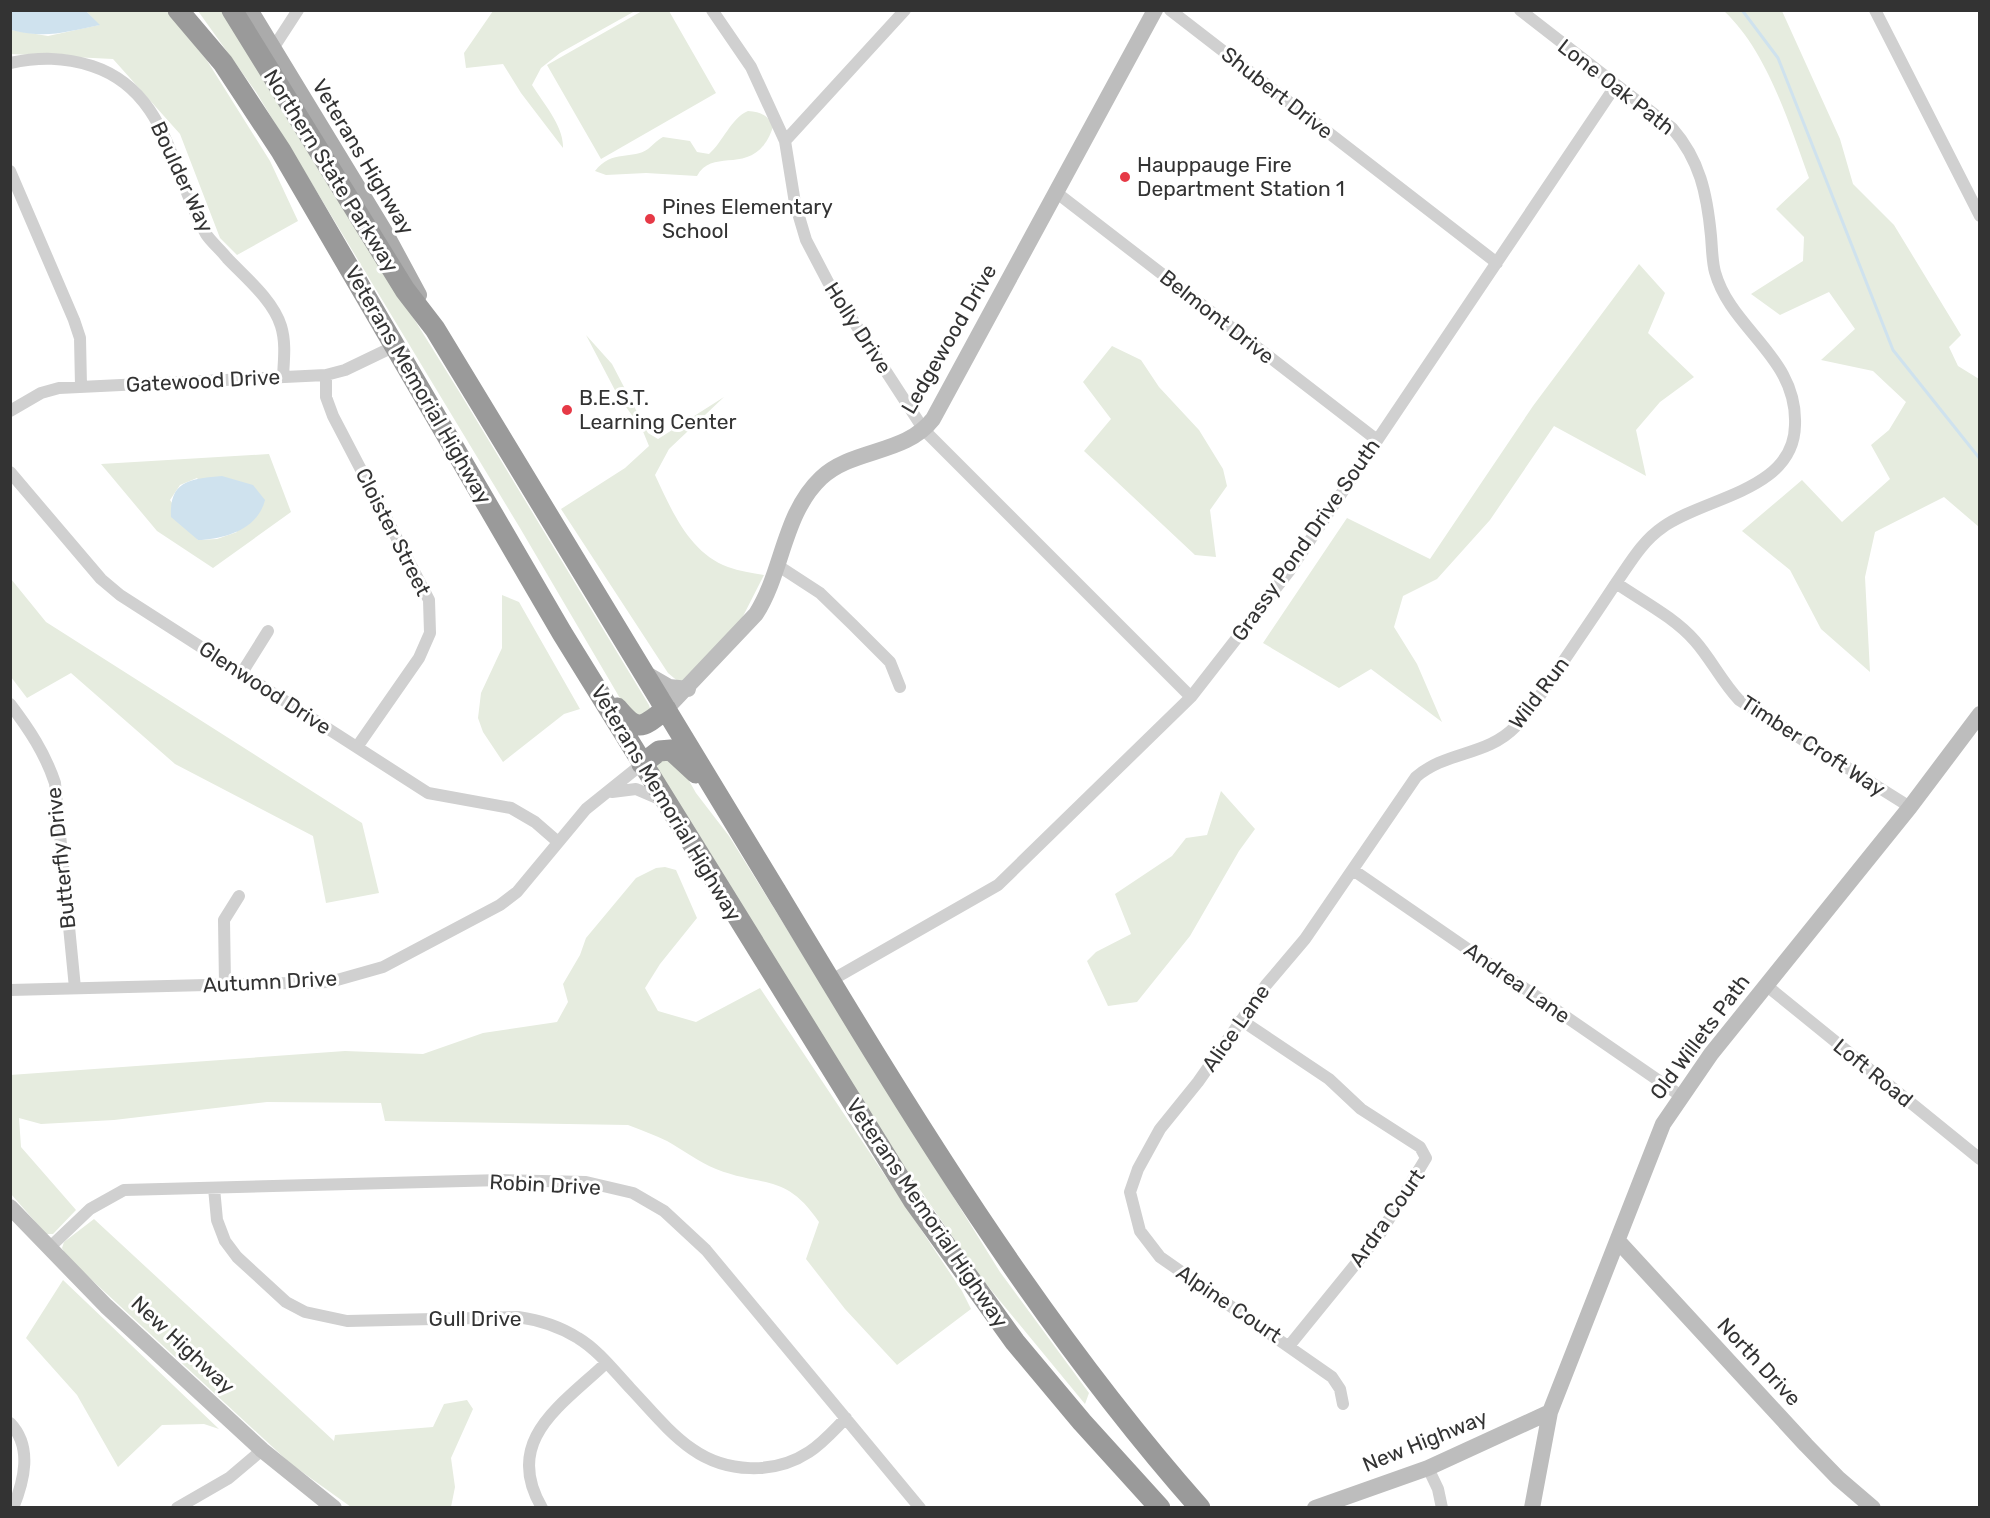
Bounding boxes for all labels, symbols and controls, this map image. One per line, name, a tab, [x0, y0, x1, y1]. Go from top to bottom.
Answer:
street label: Lone Oak Path	[1553, 33, 1679, 140]
street label: Shubert Drive	[1217, 41, 1338, 144]
street label: Northern State Parkway	[259, 65, 404, 277]
street label: Veterans Highway	[307, 74, 420, 239]
street label: Boulder Way	[146, 117, 219, 237]
place label: Hauppauge Fire Department Station 1	[1137, 152, 1345, 201]
marker: Hauppauge Fire Department Station 1	[1118, 170, 1132, 184]
place label: Pines Elementary School	[662, 194, 833, 243]
marker: Pines Elementary School	[643, 212, 657, 226]
street label: Ledgewood Drive	[896, 259, 1002, 418]
street label: Veterans Memorial Highway	[340, 261, 497, 509]
street label: Belmont Drive	[1155, 264, 1279, 369]
street label: Holly Drive	[820, 277, 897, 378]
street label: Gatewood Drive	[125, 364, 281, 397]
place label: B.E.S.T. Learning Center	[579, 385, 736, 434]
marker: B.E.S.T. Learning Center	[560, 403, 574, 417]
street label: Grassy Pond Drive South	[1226, 434, 1385, 646]
street label: Cloister Street	[350, 464, 436, 600]
street label: Glenwood Drive	[194, 636, 336, 740]
street label: Wild Run	[1503, 652, 1574, 734]
street label: Veterans Memorial Highway	[586, 680, 747, 926]
street label: Timber Croft Way	[1737, 690, 1890, 802]
street label: Butterfly Drive	[41, 786, 80, 930]
street label: Andrea Lane	[1460, 937, 1575, 1028]
street label: Autumn Drive	[202, 965, 338, 998]
street label: Old Willets Path	[1644, 969, 1755, 1104]
street label: Alice Lane	[1196, 979, 1275, 1076]
street label: Loft Road	[1829, 1033, 1918, 1112]
street label: Veterans Memorial Highway	[841, 1093, 1014, 1332]
street label: Ardra Court	[1344, 1164, 1429, 1271]
street label: Robin Drive	[489, 1169, 601, 1200]
street label: Alpine Court	[1172, 1259, 1287, 1348]
street label: New Highway	[126, 1290, 241, 1399]
street label: Gull Drive	[429, 1306, 521, 1331]
street label: North Drive	[1712, 1312, 1806, 1411]
street label: New Highway	[1359, 1404, 1491, 1477]

